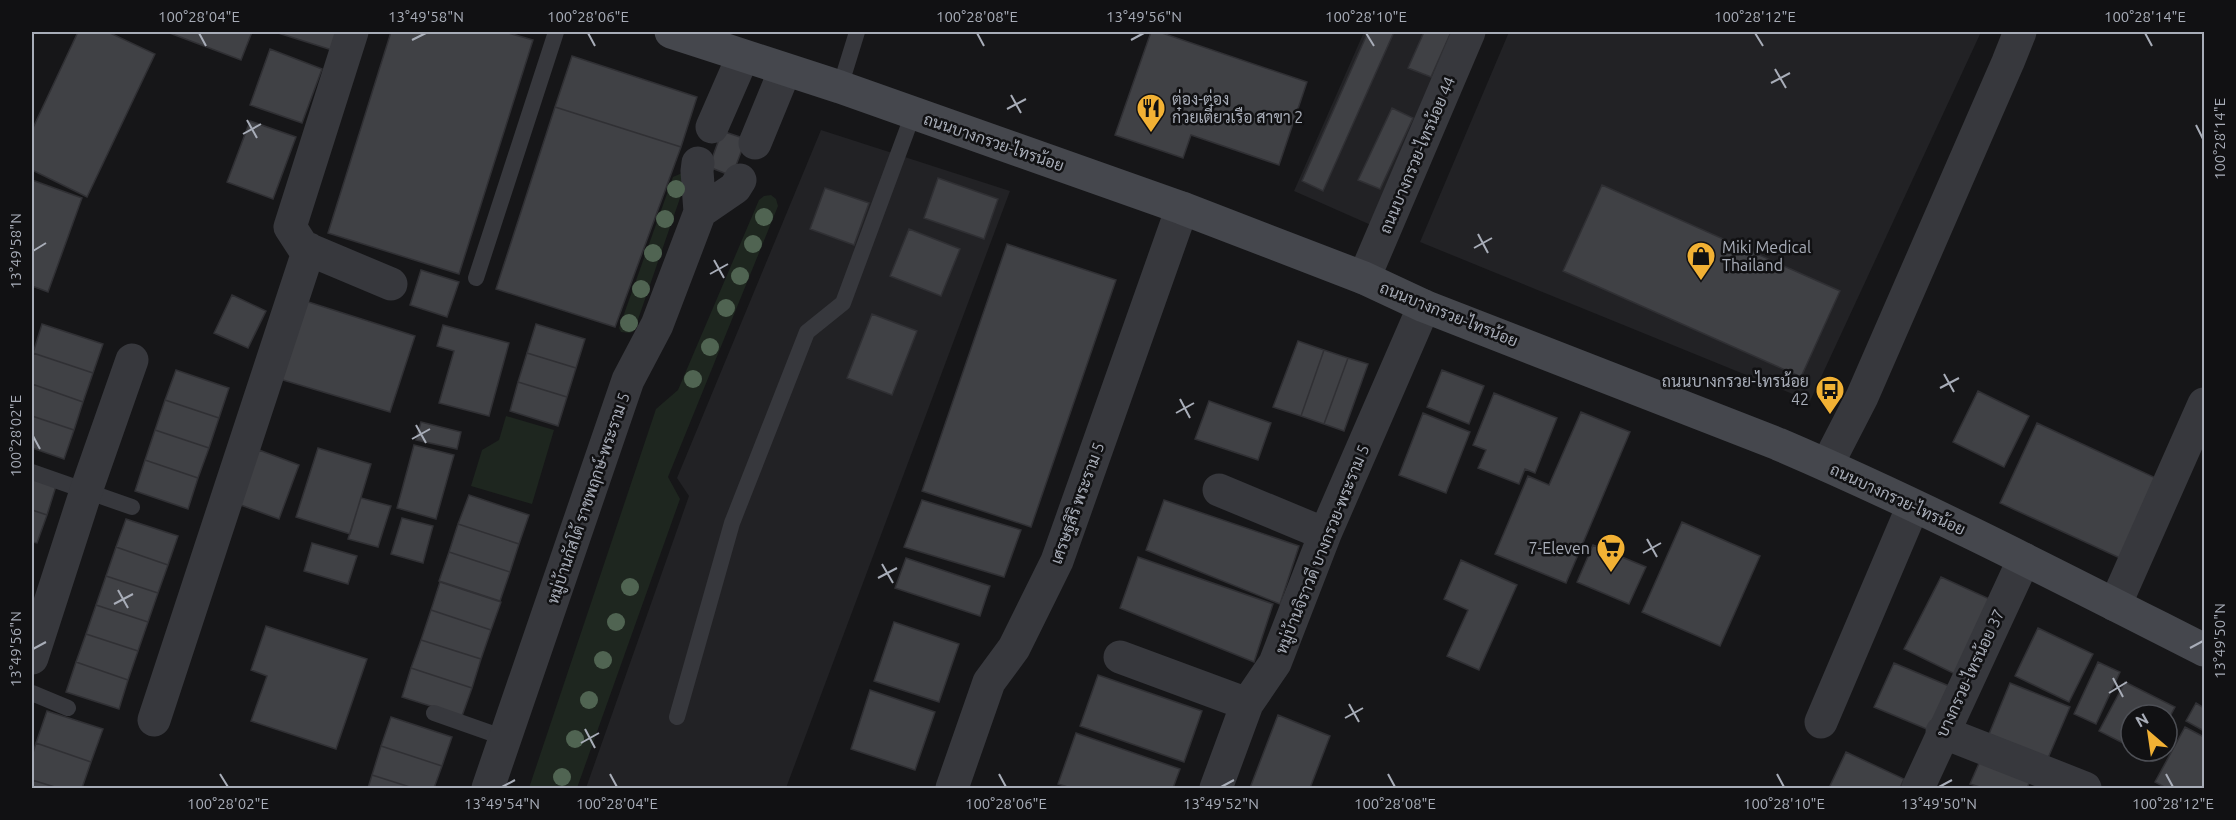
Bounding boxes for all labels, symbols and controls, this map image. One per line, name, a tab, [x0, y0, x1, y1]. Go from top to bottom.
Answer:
text: 100°28'04"E	[158, 8, 240, 25]
text: 13°49'58"N	[388, 8, 464, 25]
text: 100°28'06"E	[547, 8, 629, 25]
text: 100°28'08"E	[936, 8, 1018, 25]
text: 13°49'56"N	[1106, 8, 1182, 25]
text: 100°28'10"E	[1325, 8, 1407, 25]
text: 100°28'12"E	[1714, 8, 1796, 25]
text: 100°28'14"E	[2104, 8, 2186, 25]
street label: ถนนบางกรวย-ไทรน้อย 44	[1374, 73, 1458, 236]
place label: ต่อง-ต่อง ก๋วยเตี๋ยวเรือ สาขา 2	[1172, 89, 1303, 126]
restaurant icon: ต่อง-ต่อง ก๋วยเตี๋ยวเรือ สาขา 2	[1135, 92, 1167, 134]
text: 100°28'14"E	[2211, 98, 2228, 180]
street label: ถนนบางกรวย-ไทรน้อย	[921, 108, 1067, 174]
text: 13°49'58"N	[7, 213, 24, 289]
place label: Miki Medical Thailand	[1722, 238, 1811, 274]
shop icon: Miki Medical Thailand	[1685, 240, 1717, 282]
street label: ถนนบางกรวย-ไทรน้อย	[1377, 276, 1521, 350]
place label: ถนนบางกรวย-ไทรน้อย 42	[1662, 370, 1809, 408]
bus stop icon: ถนนบางกรวย-ไทรน้อย 42	[1814, 374, 1846, 416]
street label: หมู่บ้านกัสโต้ ราชพฤกษ์-พระราม 5	[540, 389, 636, 607]
text: 100°28'02"E	[7, 395, 24, 477]
street label: เศรษฐสิริ พระราม 5	[1047, 440, 1109, 567]
street label: หมู่บ้านจิราวดี บางกรวย-พระราม 5	[1270, 441, 1375, 657]
street label: ถนนบางกรวย-ไทรน้อย	[1827, 458, 1969, 538]
supermarket icon: 7-Eleven	[1595, 532, 1627, 574]
place label: 7-Eleven	[1529, 539, 1590, 557]
text: 13°49'50"N	[2211, 603, 2228, 679]
street label: บางกรวย-ไทรน้อย 37	[1931, 605, 2008, 740]
text: 13°49'56"N	[7, 611, 24, 687]
north arrow	[2119, 703, 2179, 763]
text: N	[2132, 709, 2151, 731]
text: 100°28'02"E	[187, 795, 269, 812]
text: 13°49'54"N	[464, 795, 540, 812]
text: 100°28'04"E	[576, 795, 658, 812]
text: 100°28'06"E	[965, 795, 1047, 812]
text: 13°49'52"N	[1183, 795, 1259, 812]
text: 100°28'08"E	[1354, 795, 1436, 812]
text: 100°28'10"E	[1743, 795, 1825, 812]
text: 13°49'50"N	[1901, 795, 1977, 812]
text: 100°28'12"E	[2132, 795, 2214, 812]

